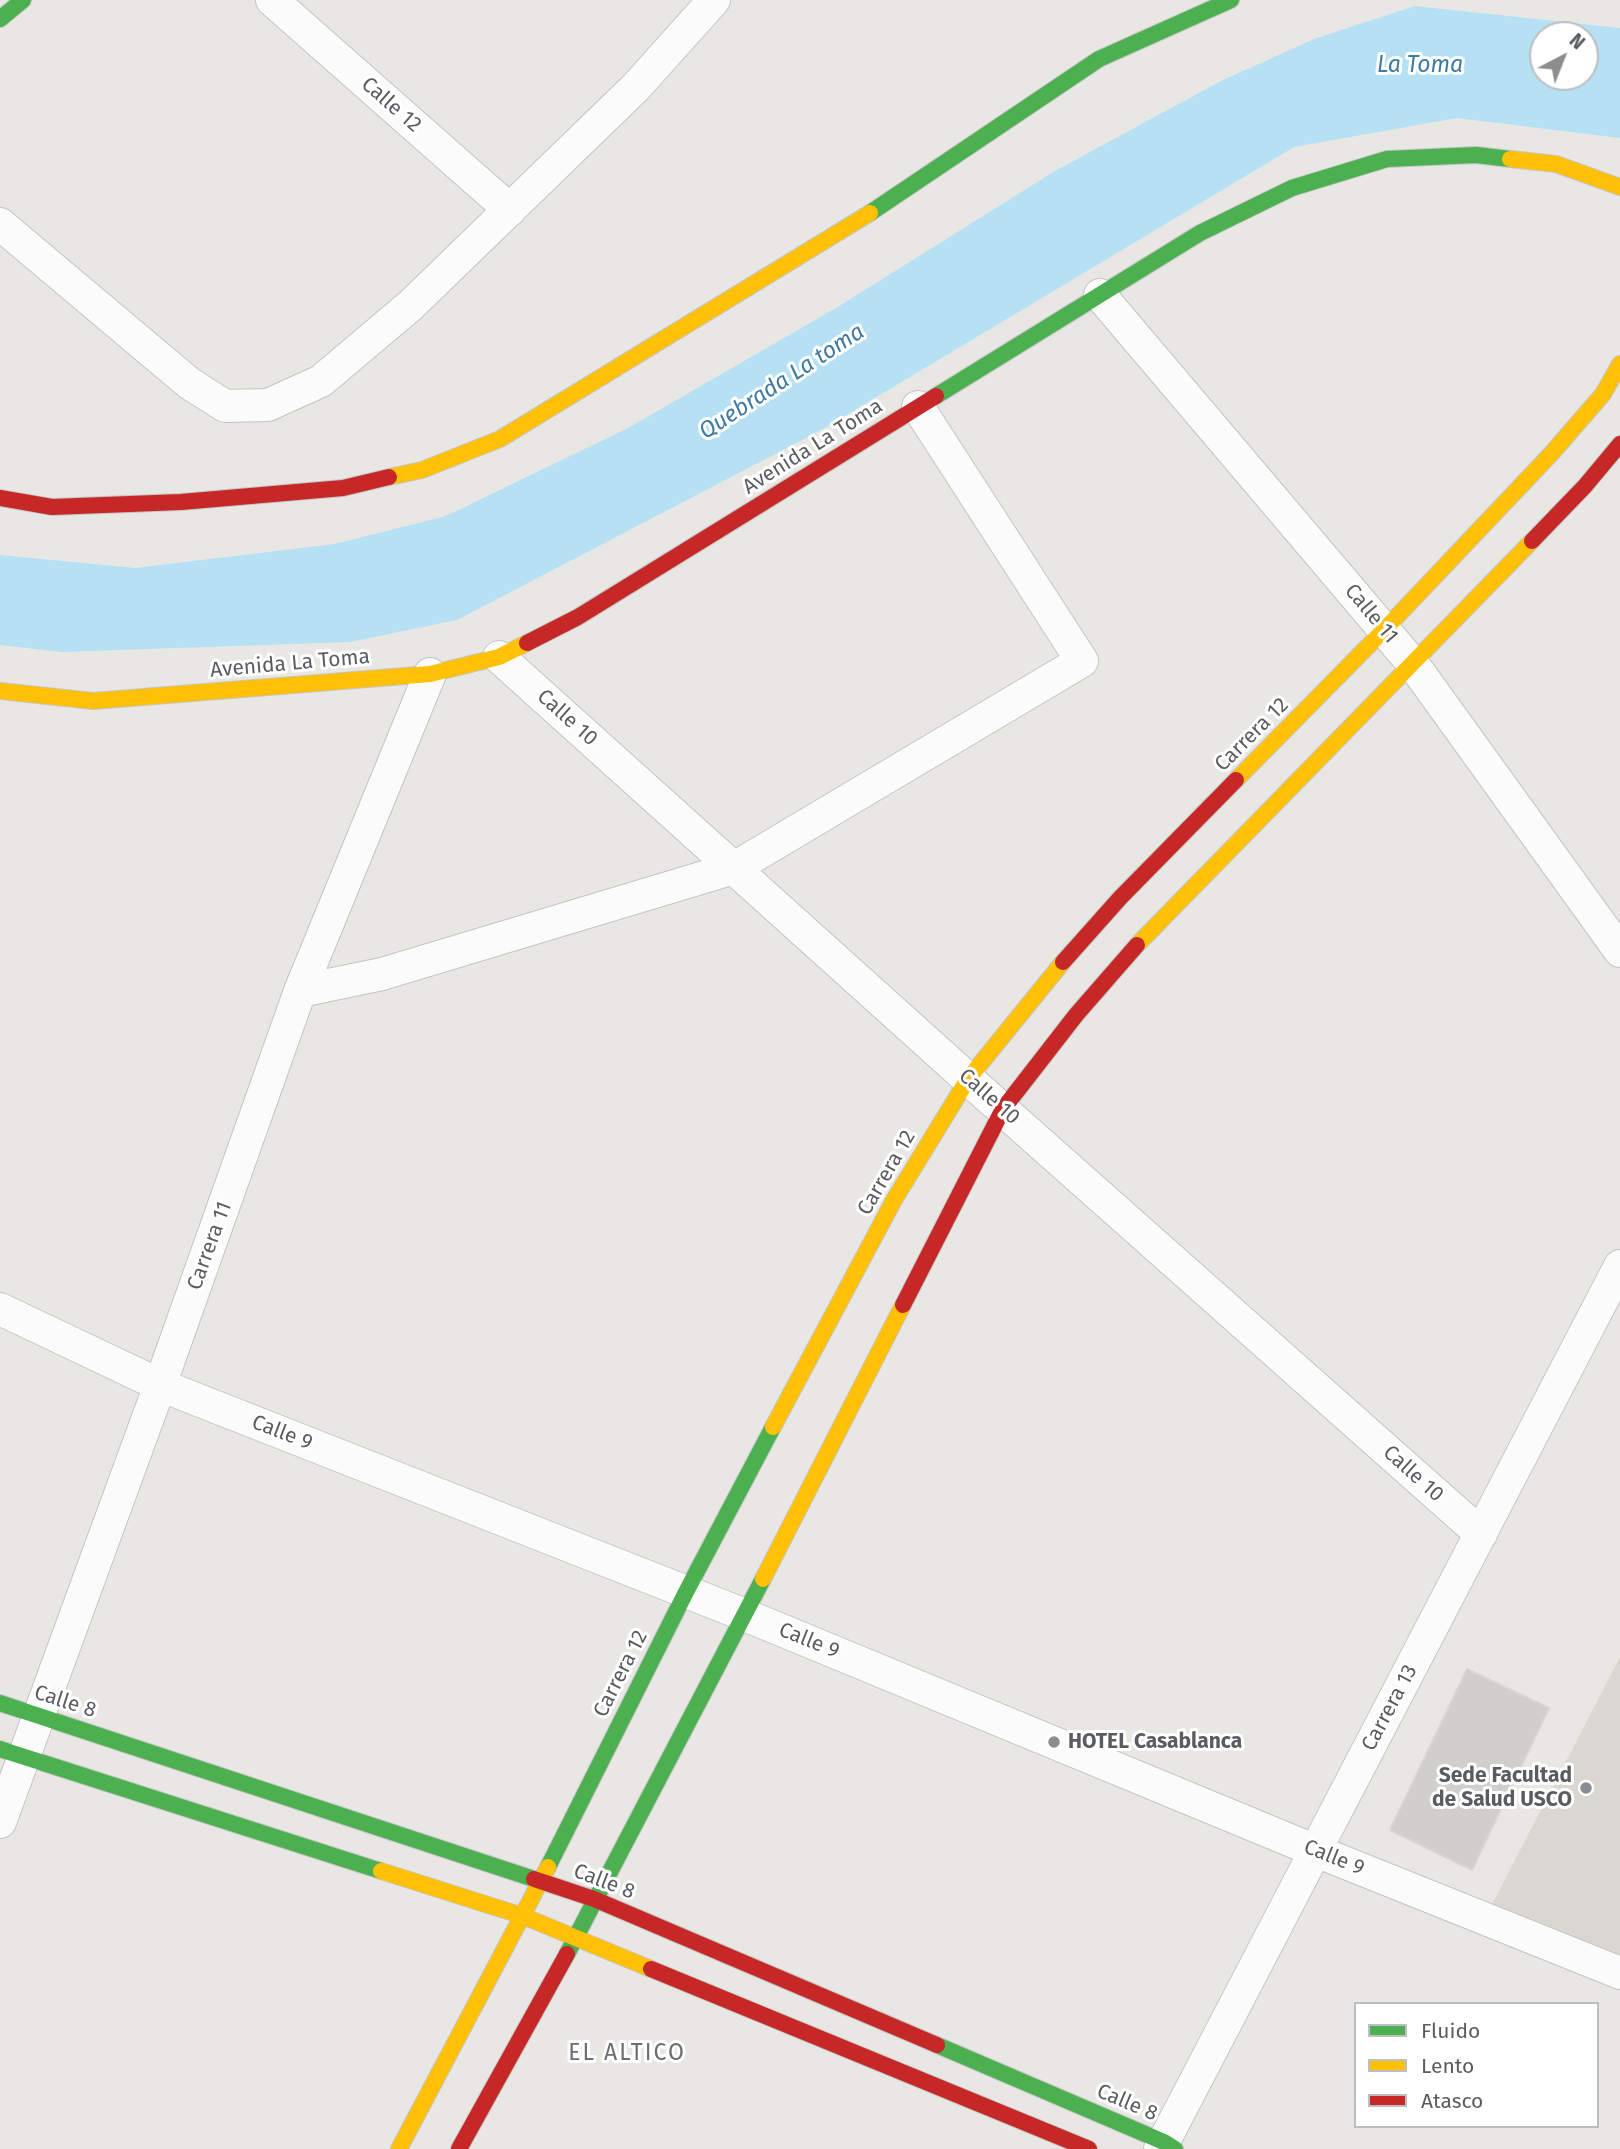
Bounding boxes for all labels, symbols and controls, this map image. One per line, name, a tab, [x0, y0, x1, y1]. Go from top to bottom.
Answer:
north arrow	[1529, 21, 1599, 91]
text: N	[1565, 29, 1589, 54]
water label: La Toma	[1377, 52, 1463, 80]
street label: Calle 12	[356, 72, 426, 138]
water label: Quebrada La toma	[694, 318, 870, 446]
street label: Avenida La Toma	[738, 394, 888, 500]
street label: Calle 11	[1339, 579, 1403, 649]
street label: Avenida La Toma	[209, 644, 371, 684]
street label: Calle 10	[532, 684, 602, 752]
street label: Carrera 12	[1210, 693, 1294, 777]
street label: Calle 10	[953, 1064, 1025, 1130]
street label: Carrera 12	[853, 1126, 921, 1220]
street label: Carrera 11	[182, 1198, 238, 1294]
street label: Calle 9	[248, 1410, 316, 1456]
street label: Calle 10	[1378, 1440, 1448, 1508]
street label: Calle 9	[775, 1618, 843, 1664]
street label: Carrera 12	[588, 1626, 654, 1722]
street label: Carrera 13	[1357, 1661, 1423, 1755]
street label: Calle 8	[31, 1680, 99, 1724]
place label: HOTEL Casablanca	[1068, 1729, 1242, 1755]
marker: HOTEL Casablanca	[1046, 1734, 1062, 1750]
place label: Sede Facultad de Salud USCO	[1432, 1763, 1572, 1813]
marker: Sede Facultad de Salud USCO	[1578, 1780, 1594, 1796]
street label: Calle 9	[1300, 1835, 1368, 1881]
street label: Calle 8	[570, 1859, 638, 1905]
legend	[1354, 2002, 1599, 2128]
text: Fluido	[1421, 2018, 1480, 2044]
district label: EL ALTICO	[569, 2040, 685, 2068]
text: Lento	[1421, 2053, 1474, 2079]
street label: Calle 8	[1093, 2079, 1161, 2127]
text: Atasco	[1421, 2088, 1483, 2114]

